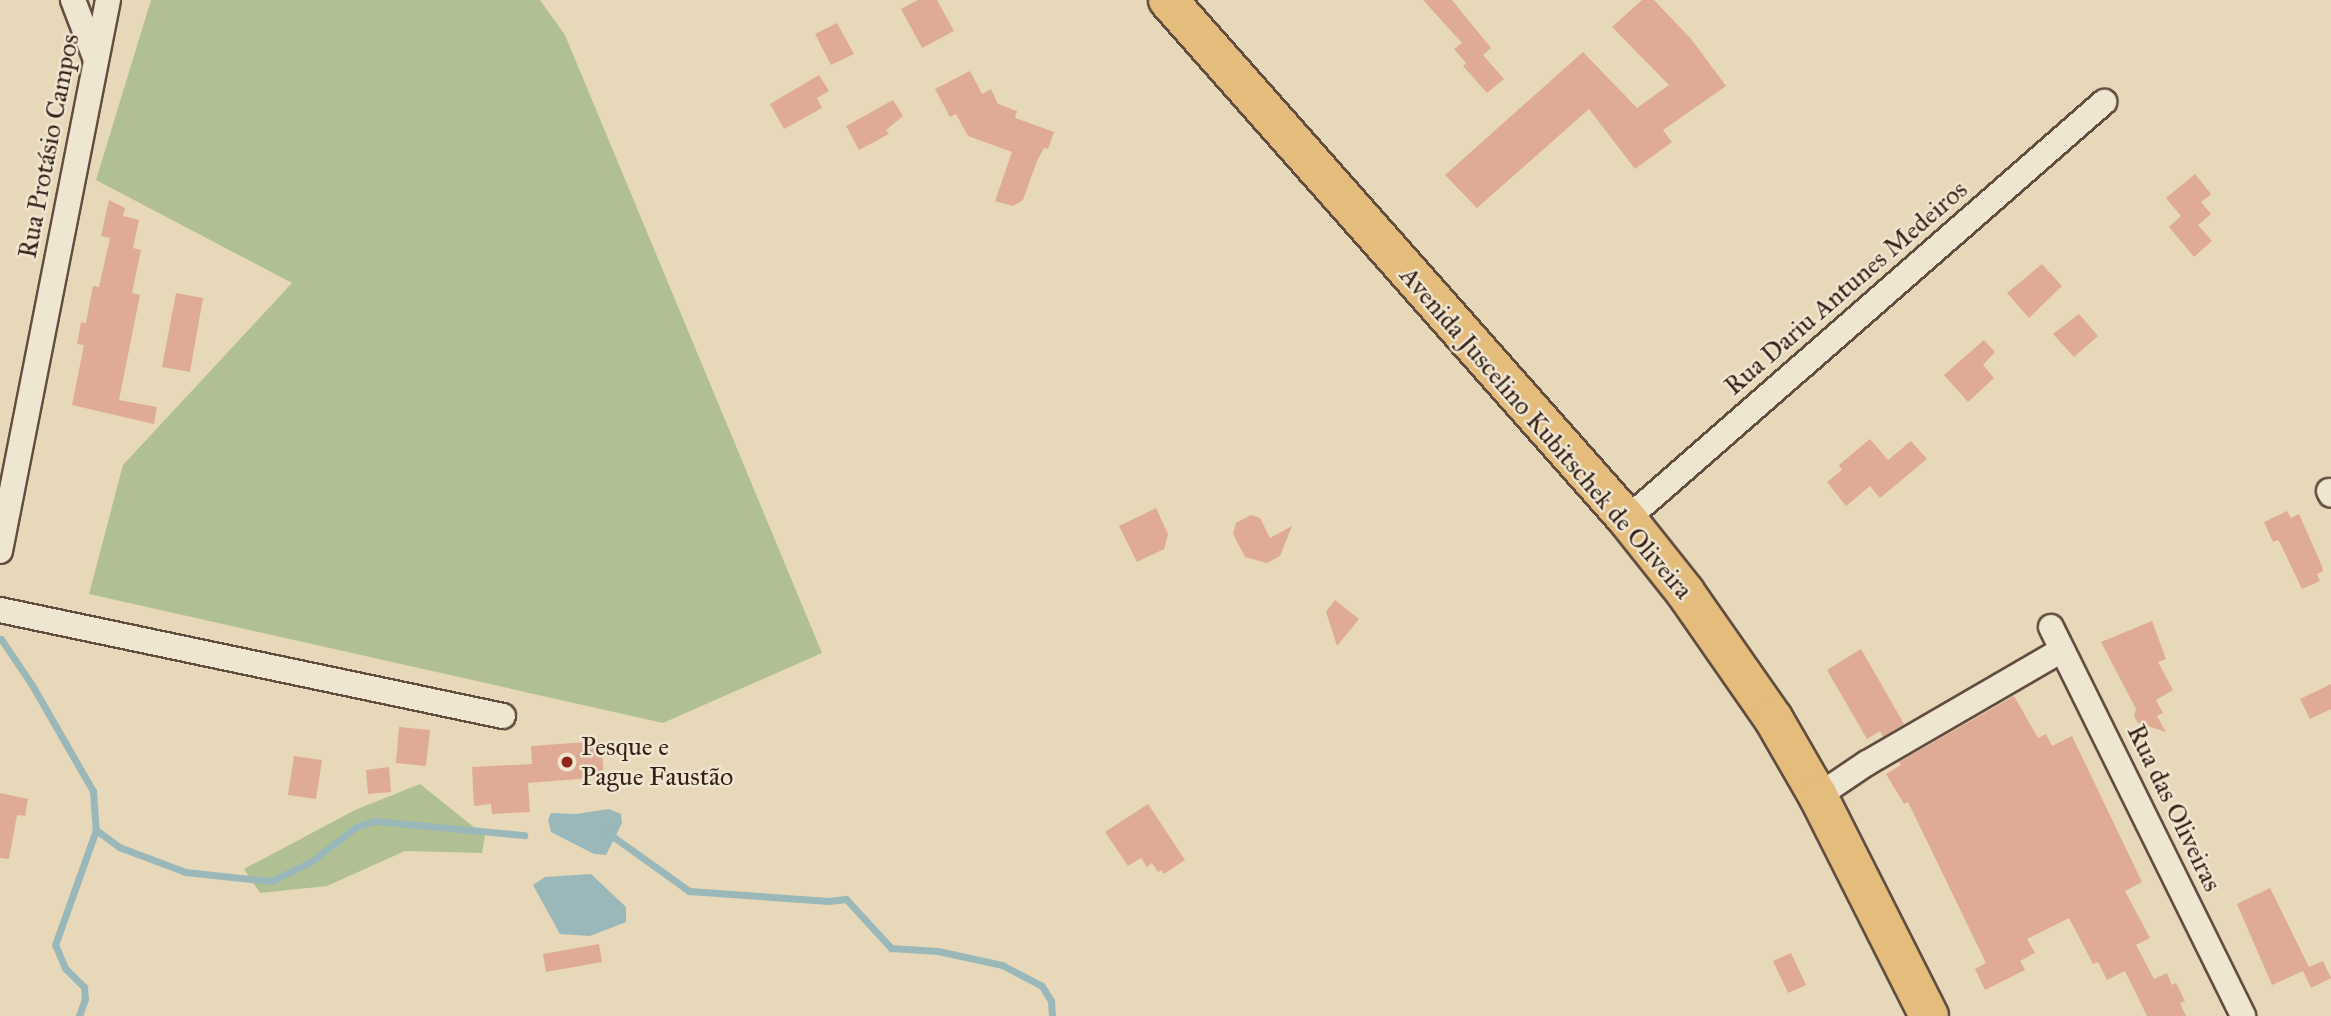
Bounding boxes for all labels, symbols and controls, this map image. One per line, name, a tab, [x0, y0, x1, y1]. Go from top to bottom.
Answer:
street label: Rua Protásio Campos	[12, 31, 86, 261]
street label: Rua Dariu Antunes Medeiros	[1718, 174, 1974, 402]
street label: Avenida Juscelino Kubitschek de Oliveira	[1393, 260, 1699, 606]
street label: Rua das Oliveiras	[2120, 720, 2228, 896]
place label: Pesque e Pague Faustão	[581, 731, 733, 792]
marker: Pesque e Pague Faustão	[559, 754, 575, 770]

